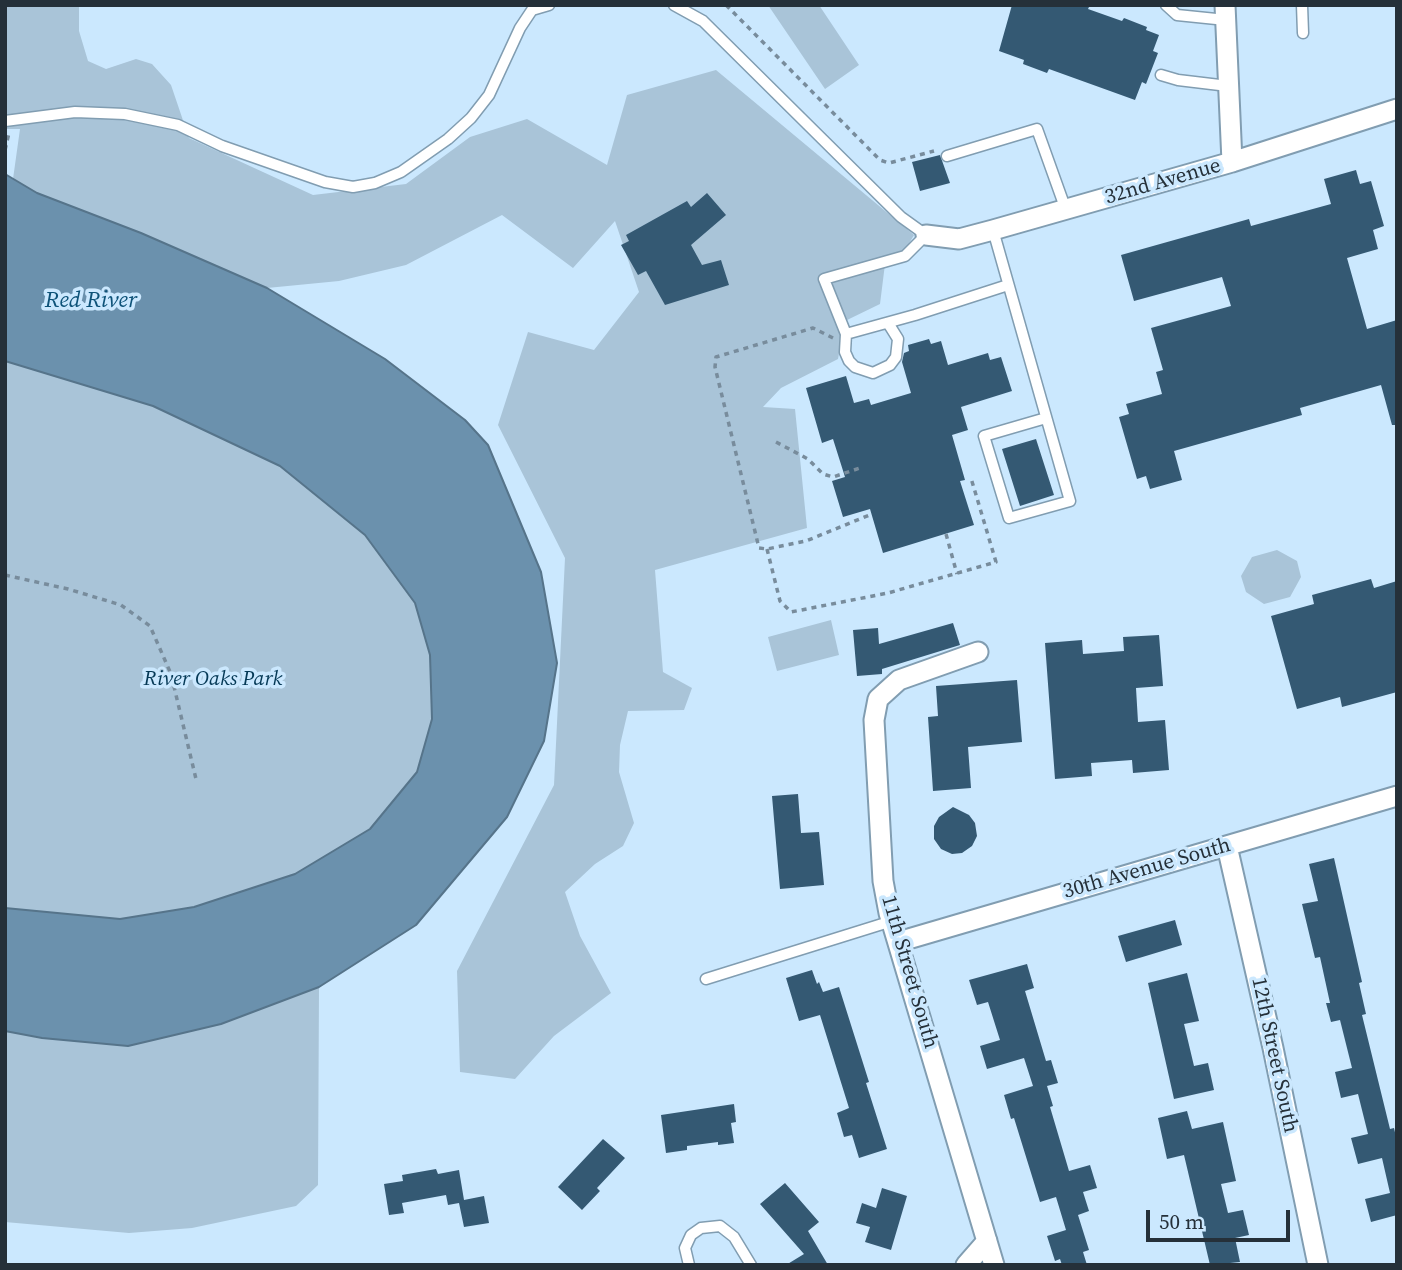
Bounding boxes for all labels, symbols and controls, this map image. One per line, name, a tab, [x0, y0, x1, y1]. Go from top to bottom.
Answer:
street label: 32nd Avenue	[1102, 153, 1224, 211]
water label: Red River	[45, 287, 137, 315]
park label: River Oaks Park	[144, 667, 282, 693]
street label: 30th Avenue South	[1060, 833, 1234, 905]
street label: 11th Street South	[875, 892, 943, 1052]
street label: 12th Street South	[1245, 975, 1303, 1135]
scale bar	[1150, 1196, 1294, 1240]
text: 50 m	[1159, 1207, 1204, 1236]

